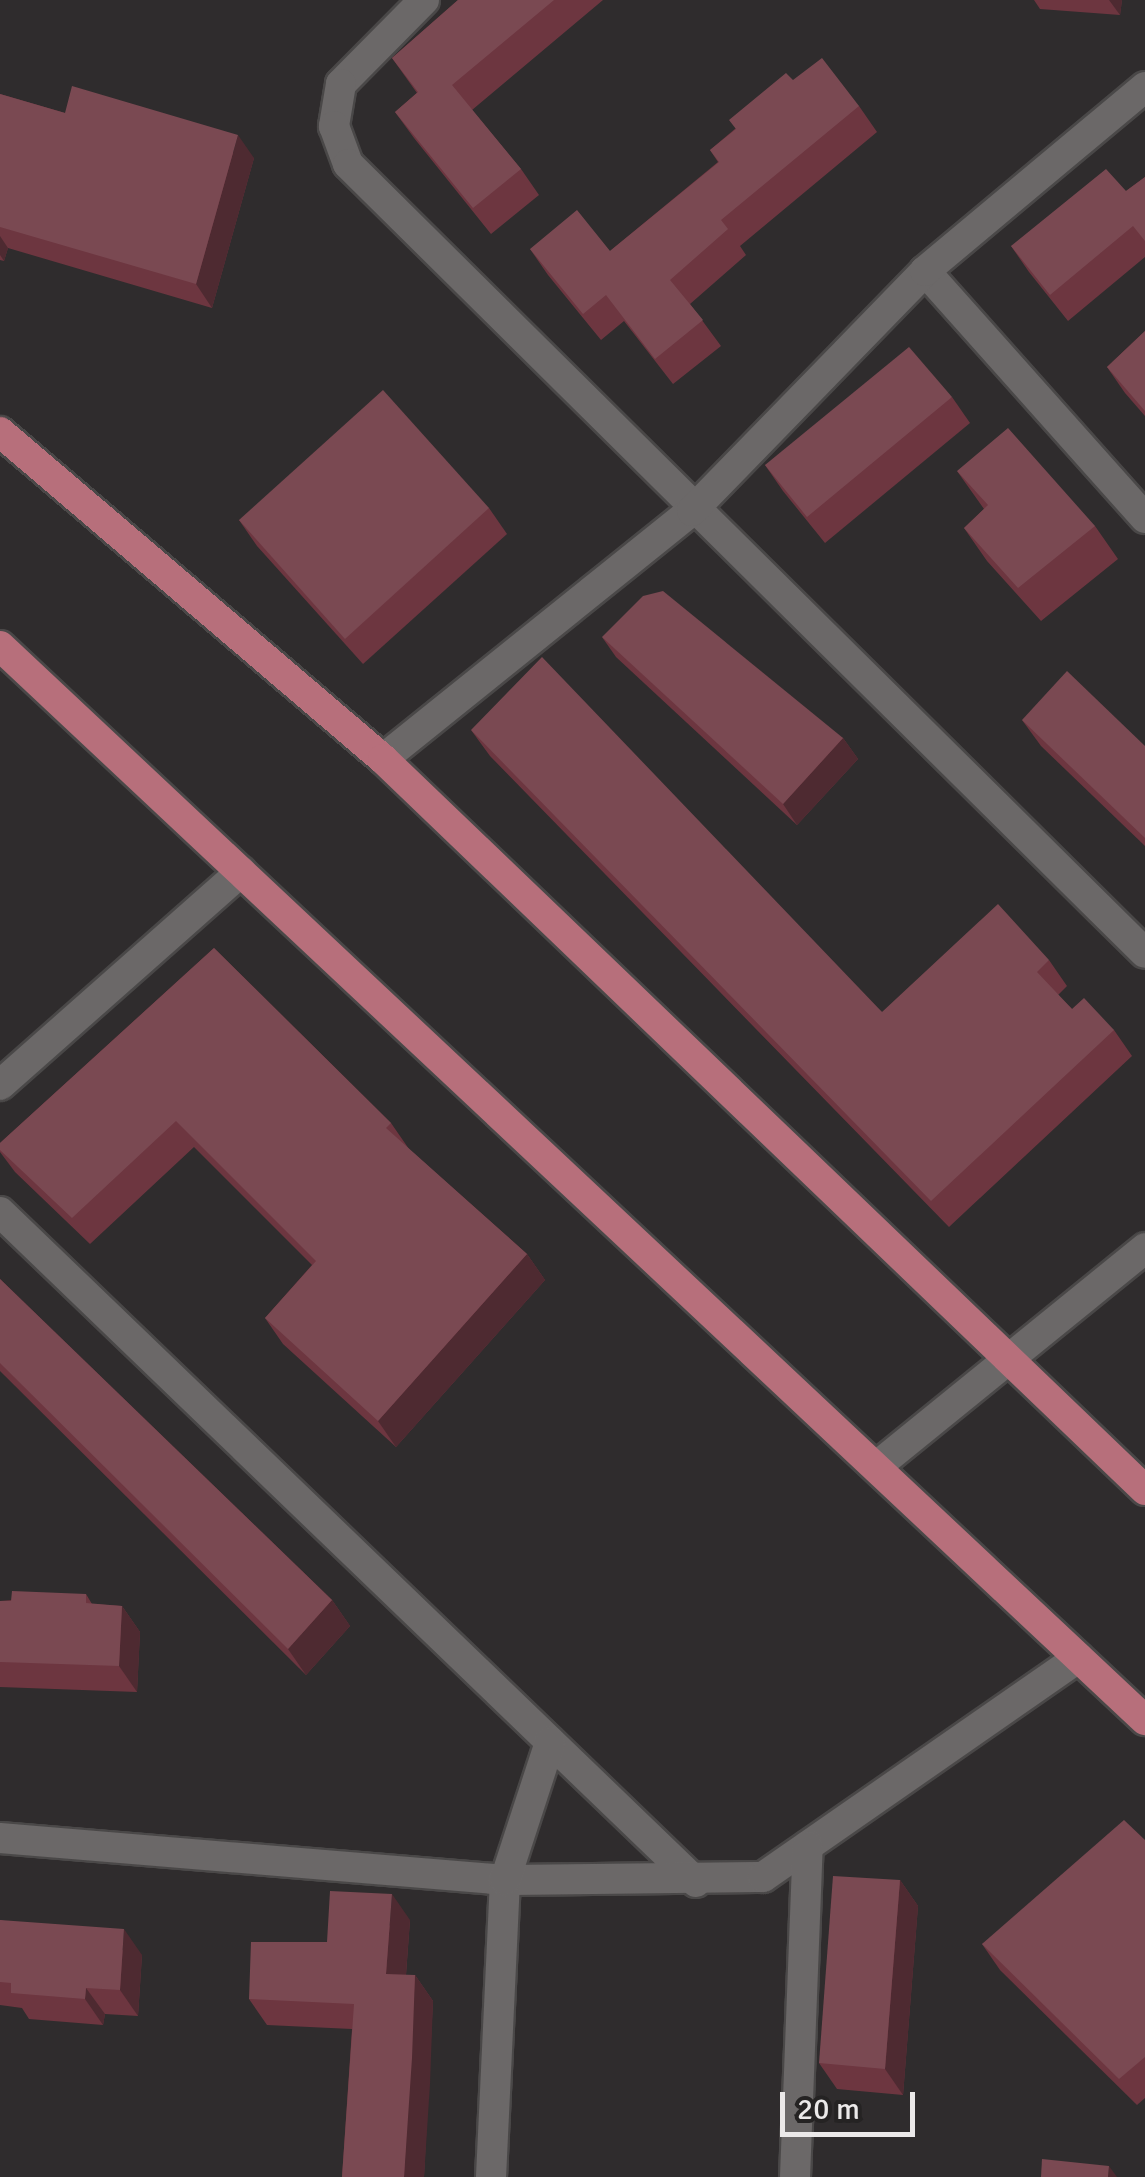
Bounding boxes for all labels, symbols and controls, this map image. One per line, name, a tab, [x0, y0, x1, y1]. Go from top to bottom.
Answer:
scale bar	[785, 2072, 920, 2134]
text: 20 m	[797, 2091, 860, 2128]

